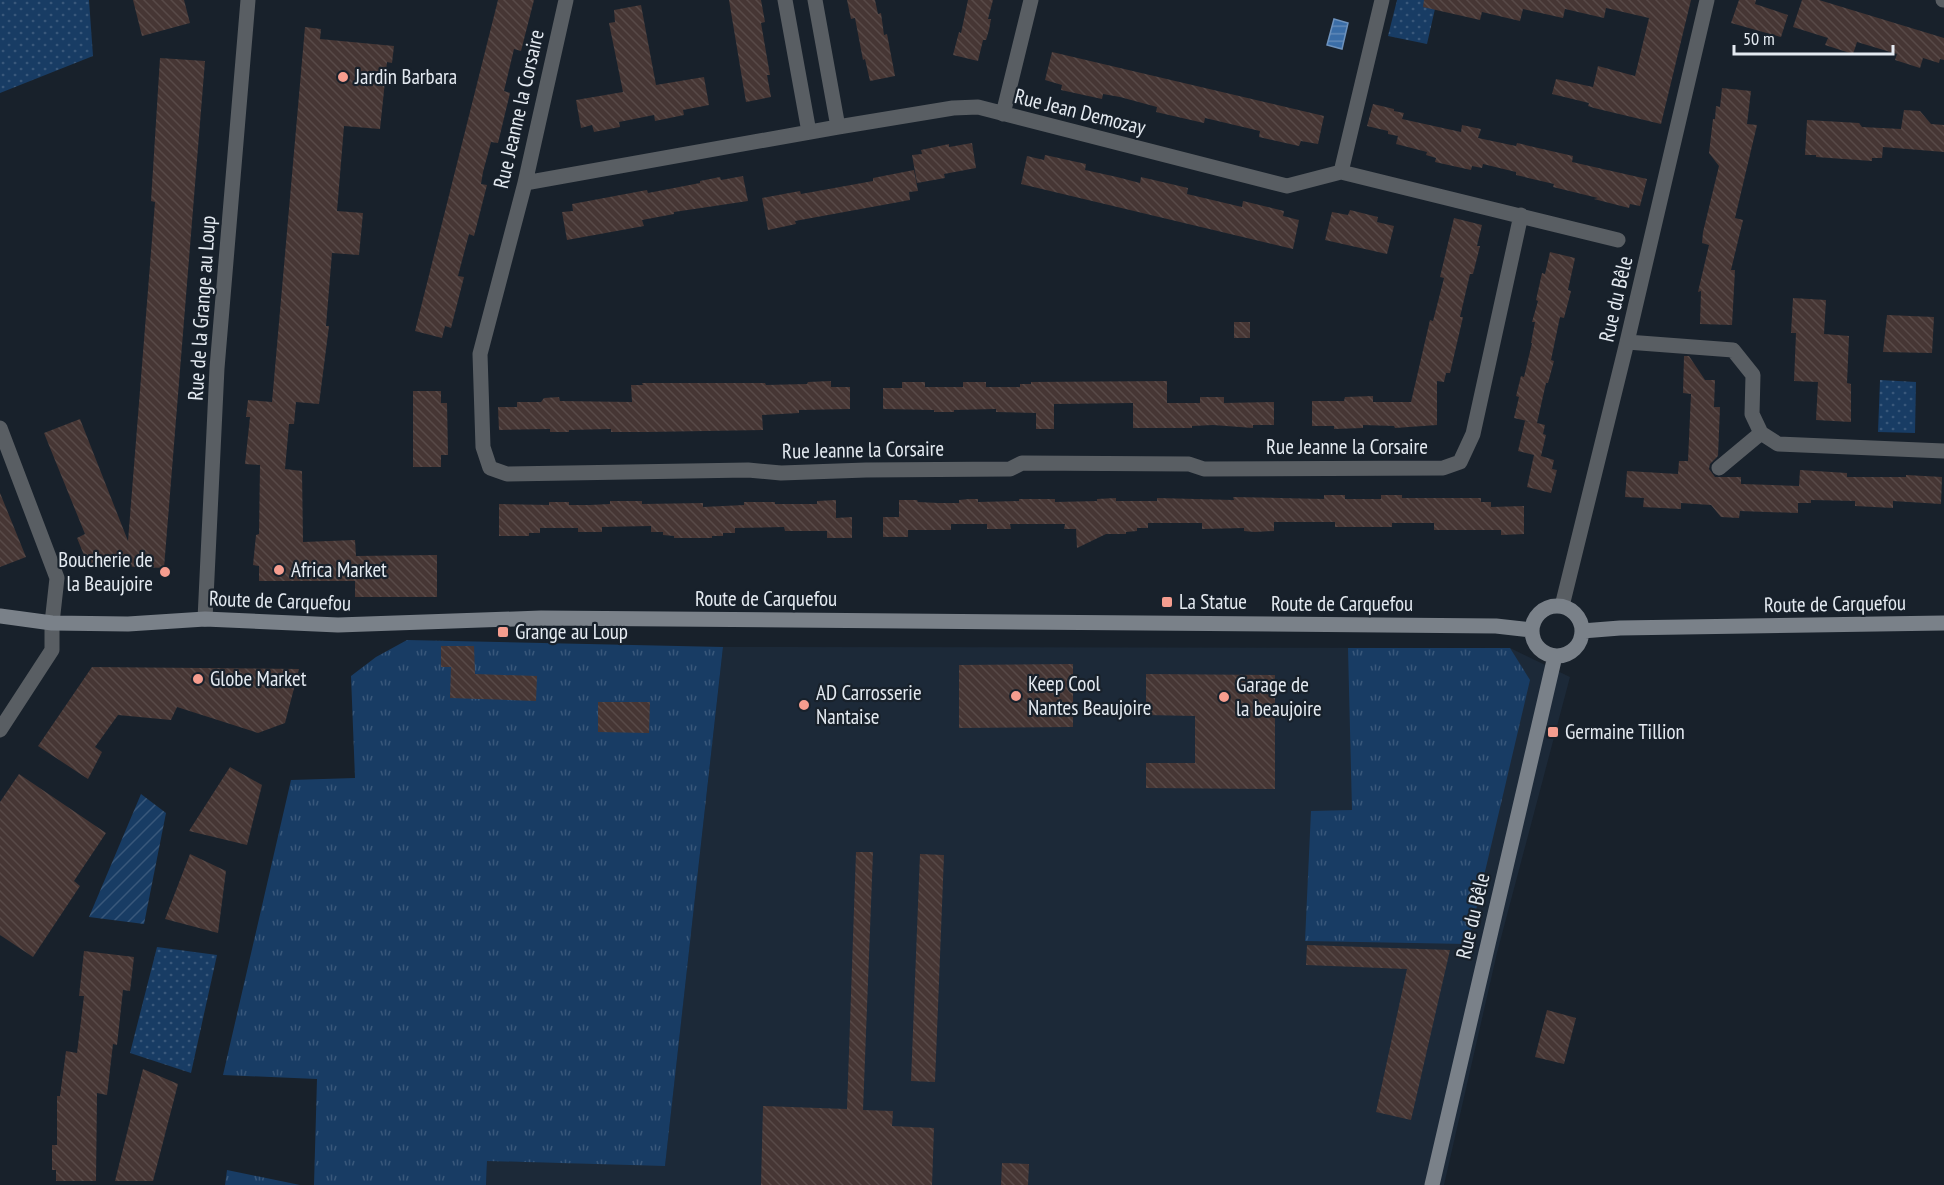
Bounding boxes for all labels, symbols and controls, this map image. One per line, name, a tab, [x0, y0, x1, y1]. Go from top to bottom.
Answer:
scale bar	[1734, 18, 1893, 56]
street label: Rue Jeanne la Corsaire	[487, 27, 550, 191]
text: 50 m	[1743, 27, 1775, 50]
place label: Jardin Barbara	[354, 63, 457, 90]
marker: Jardin Barbara	[336, 70, 350, 84]
street label: Rue Jean Demozay	[1012, 82, 1149, 141]
street label: Rue de la Grange au Loup	[182, 215, 221, 401]
street label: Rue du Bêle	[1593, 253, 1638, 344]
street label: Rue Jeanne la Corsaire	[1266, 433, 1428, 460]
street label: Rue Jeanne la Corsaire	[782, 435, 944, 464]
place label: Boucherie de la Beaujoire	[58, 546, 153, 597]
place label: Africa Market	[291, 556, 387, 583]
marker: Africa Market	[272, 563, 286, 577]
marker: Boucherie de la Beaujoire	[158, 565, 172, 579]
street label: Route de Carquefou	[209, 585, 352, 616]
street label: Route de Carquefou	[695, 585, 837, 612]
place label: La Statue	[1179, 588, 1247, 615]
street label: Route de Carquefou	[1764, 589, 1906, 618]
street label: Route de Carquefou	[1271, 590, 1413, 617]
marker: La Statue	[1160, 595, 1174, 609]
place label: Grange au Loup	[515, 618, 628, 645]
marker: Grange au Loup	[496, 625, 510, 639]
place label: Globe Market	[210, 665, 307, 692]
place label: Keep Cool Nantes Beaujoire	[1028, 670, 1151, 721]
place label: Garage de la beaujoire	[1236, 671, 1322, 722]
marker: Globe Market	[191, 672, 205, 686]
place label: AD Carrosserie Nantaise	[816, 679, 922, 730]
marker: Keep Cool Nantes Beaujoire	[1009, 689, 1023, 703]
marker: Garage de la beaujoire	[1217, 690, 1231, 704]
marker: AD Carrosserie Nantaise	[797, 698, 811, 712]
place label: Germaine Tillion	[1565, 718, 1685, 745]
marker: Germaine Tillion	[1546, 725, 1560, 739]
street label: Rue du Bêle	[1450, 870, 1495, 961]

